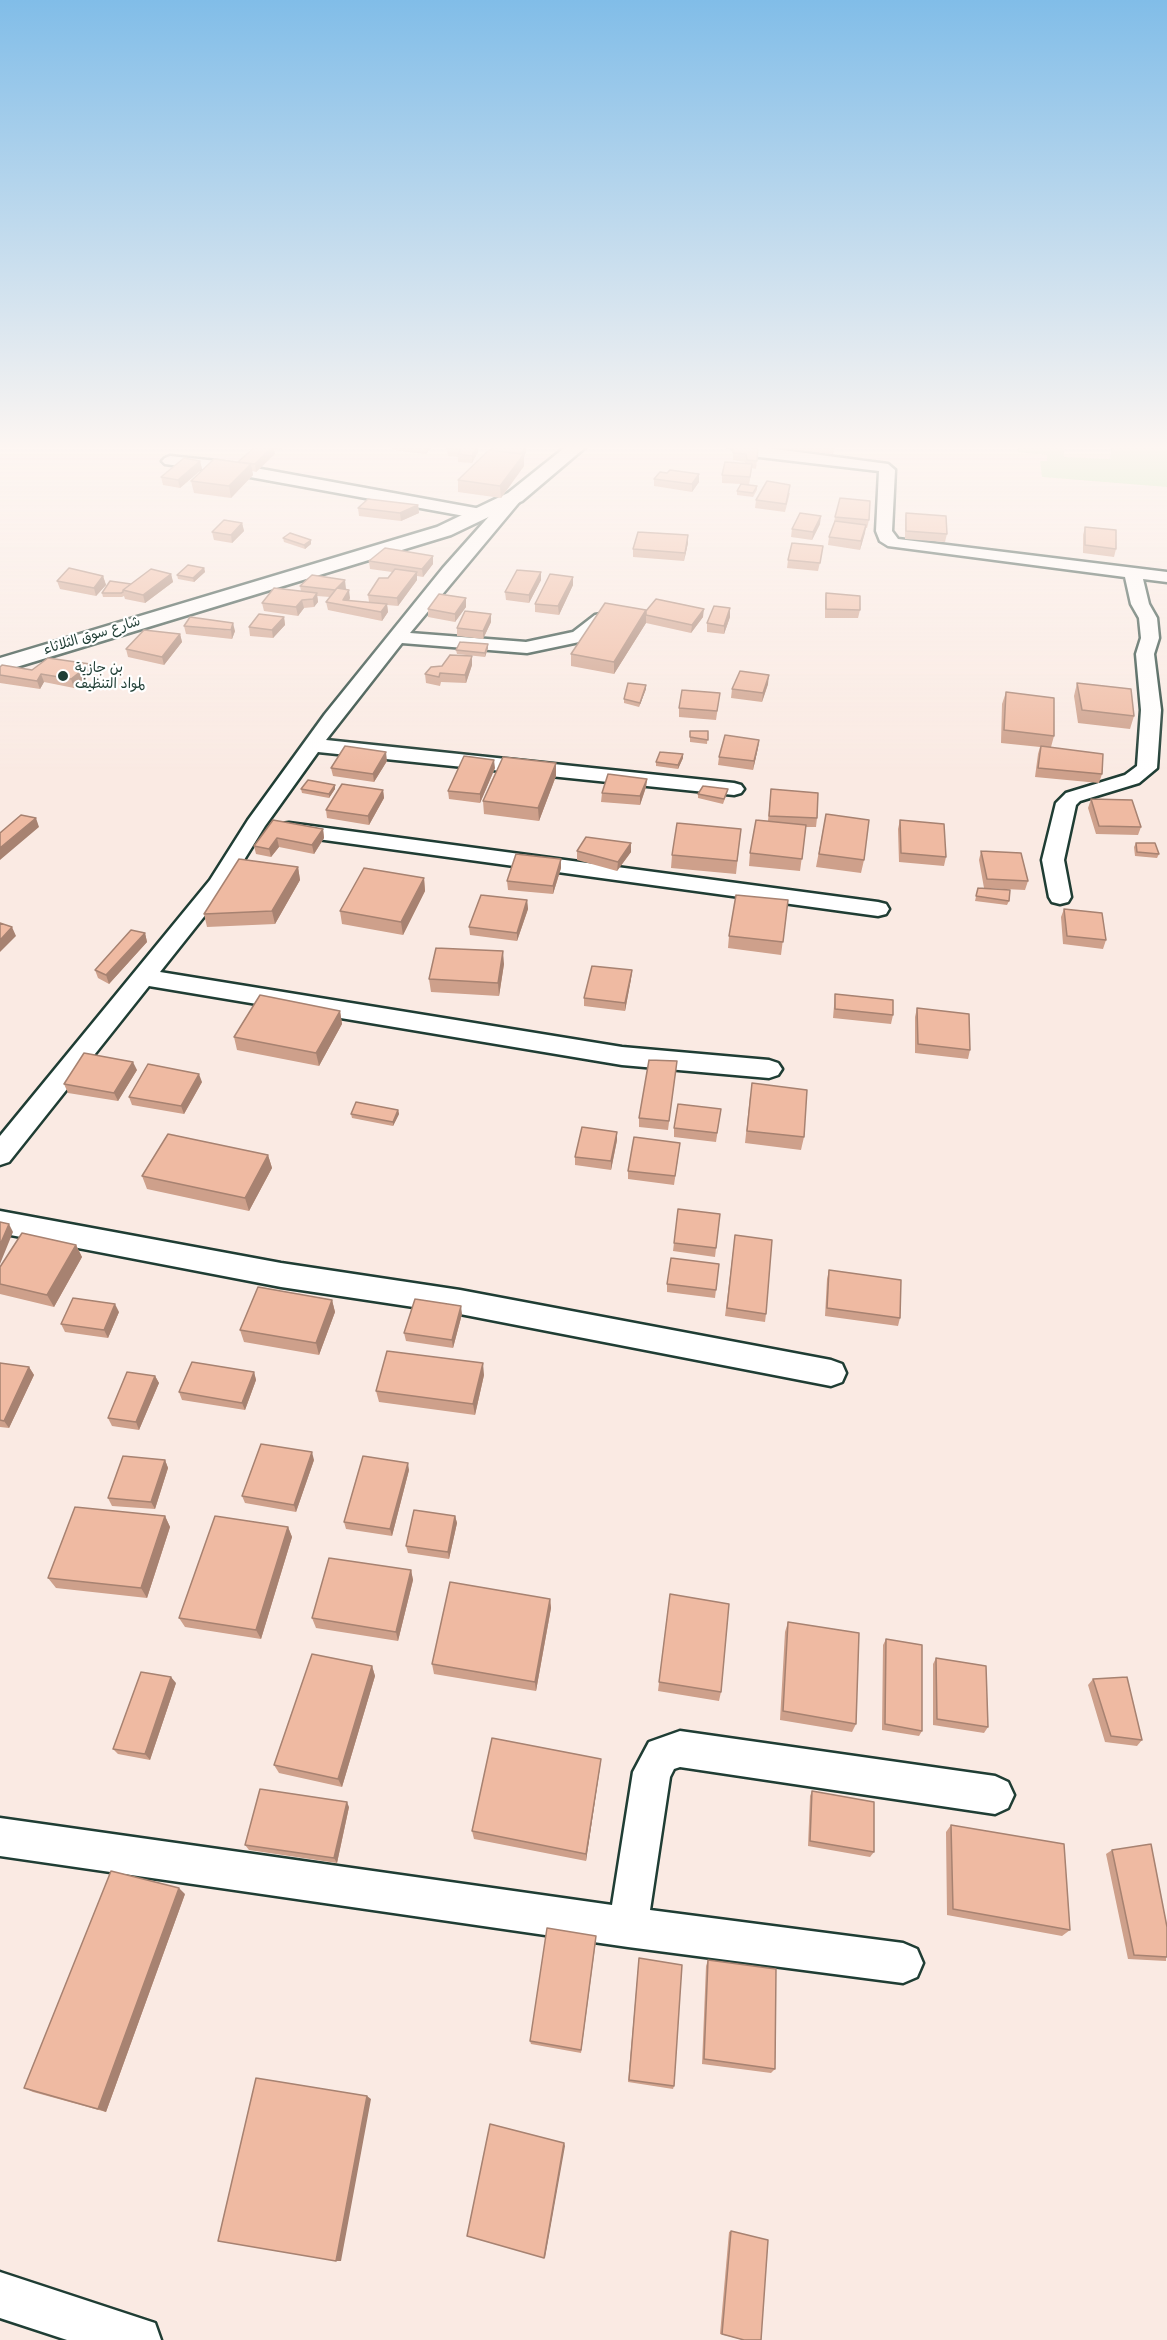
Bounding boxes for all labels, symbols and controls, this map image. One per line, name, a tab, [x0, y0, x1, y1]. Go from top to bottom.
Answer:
street label: شارع سوق الثلاثاء	[42, 613, 142, 659]
place label: بن جازية لمواد التنظيف	[75, 660, 145, 692]
marker: بن جازية لمواد التنظيف	[56, 669, 70, 683]

